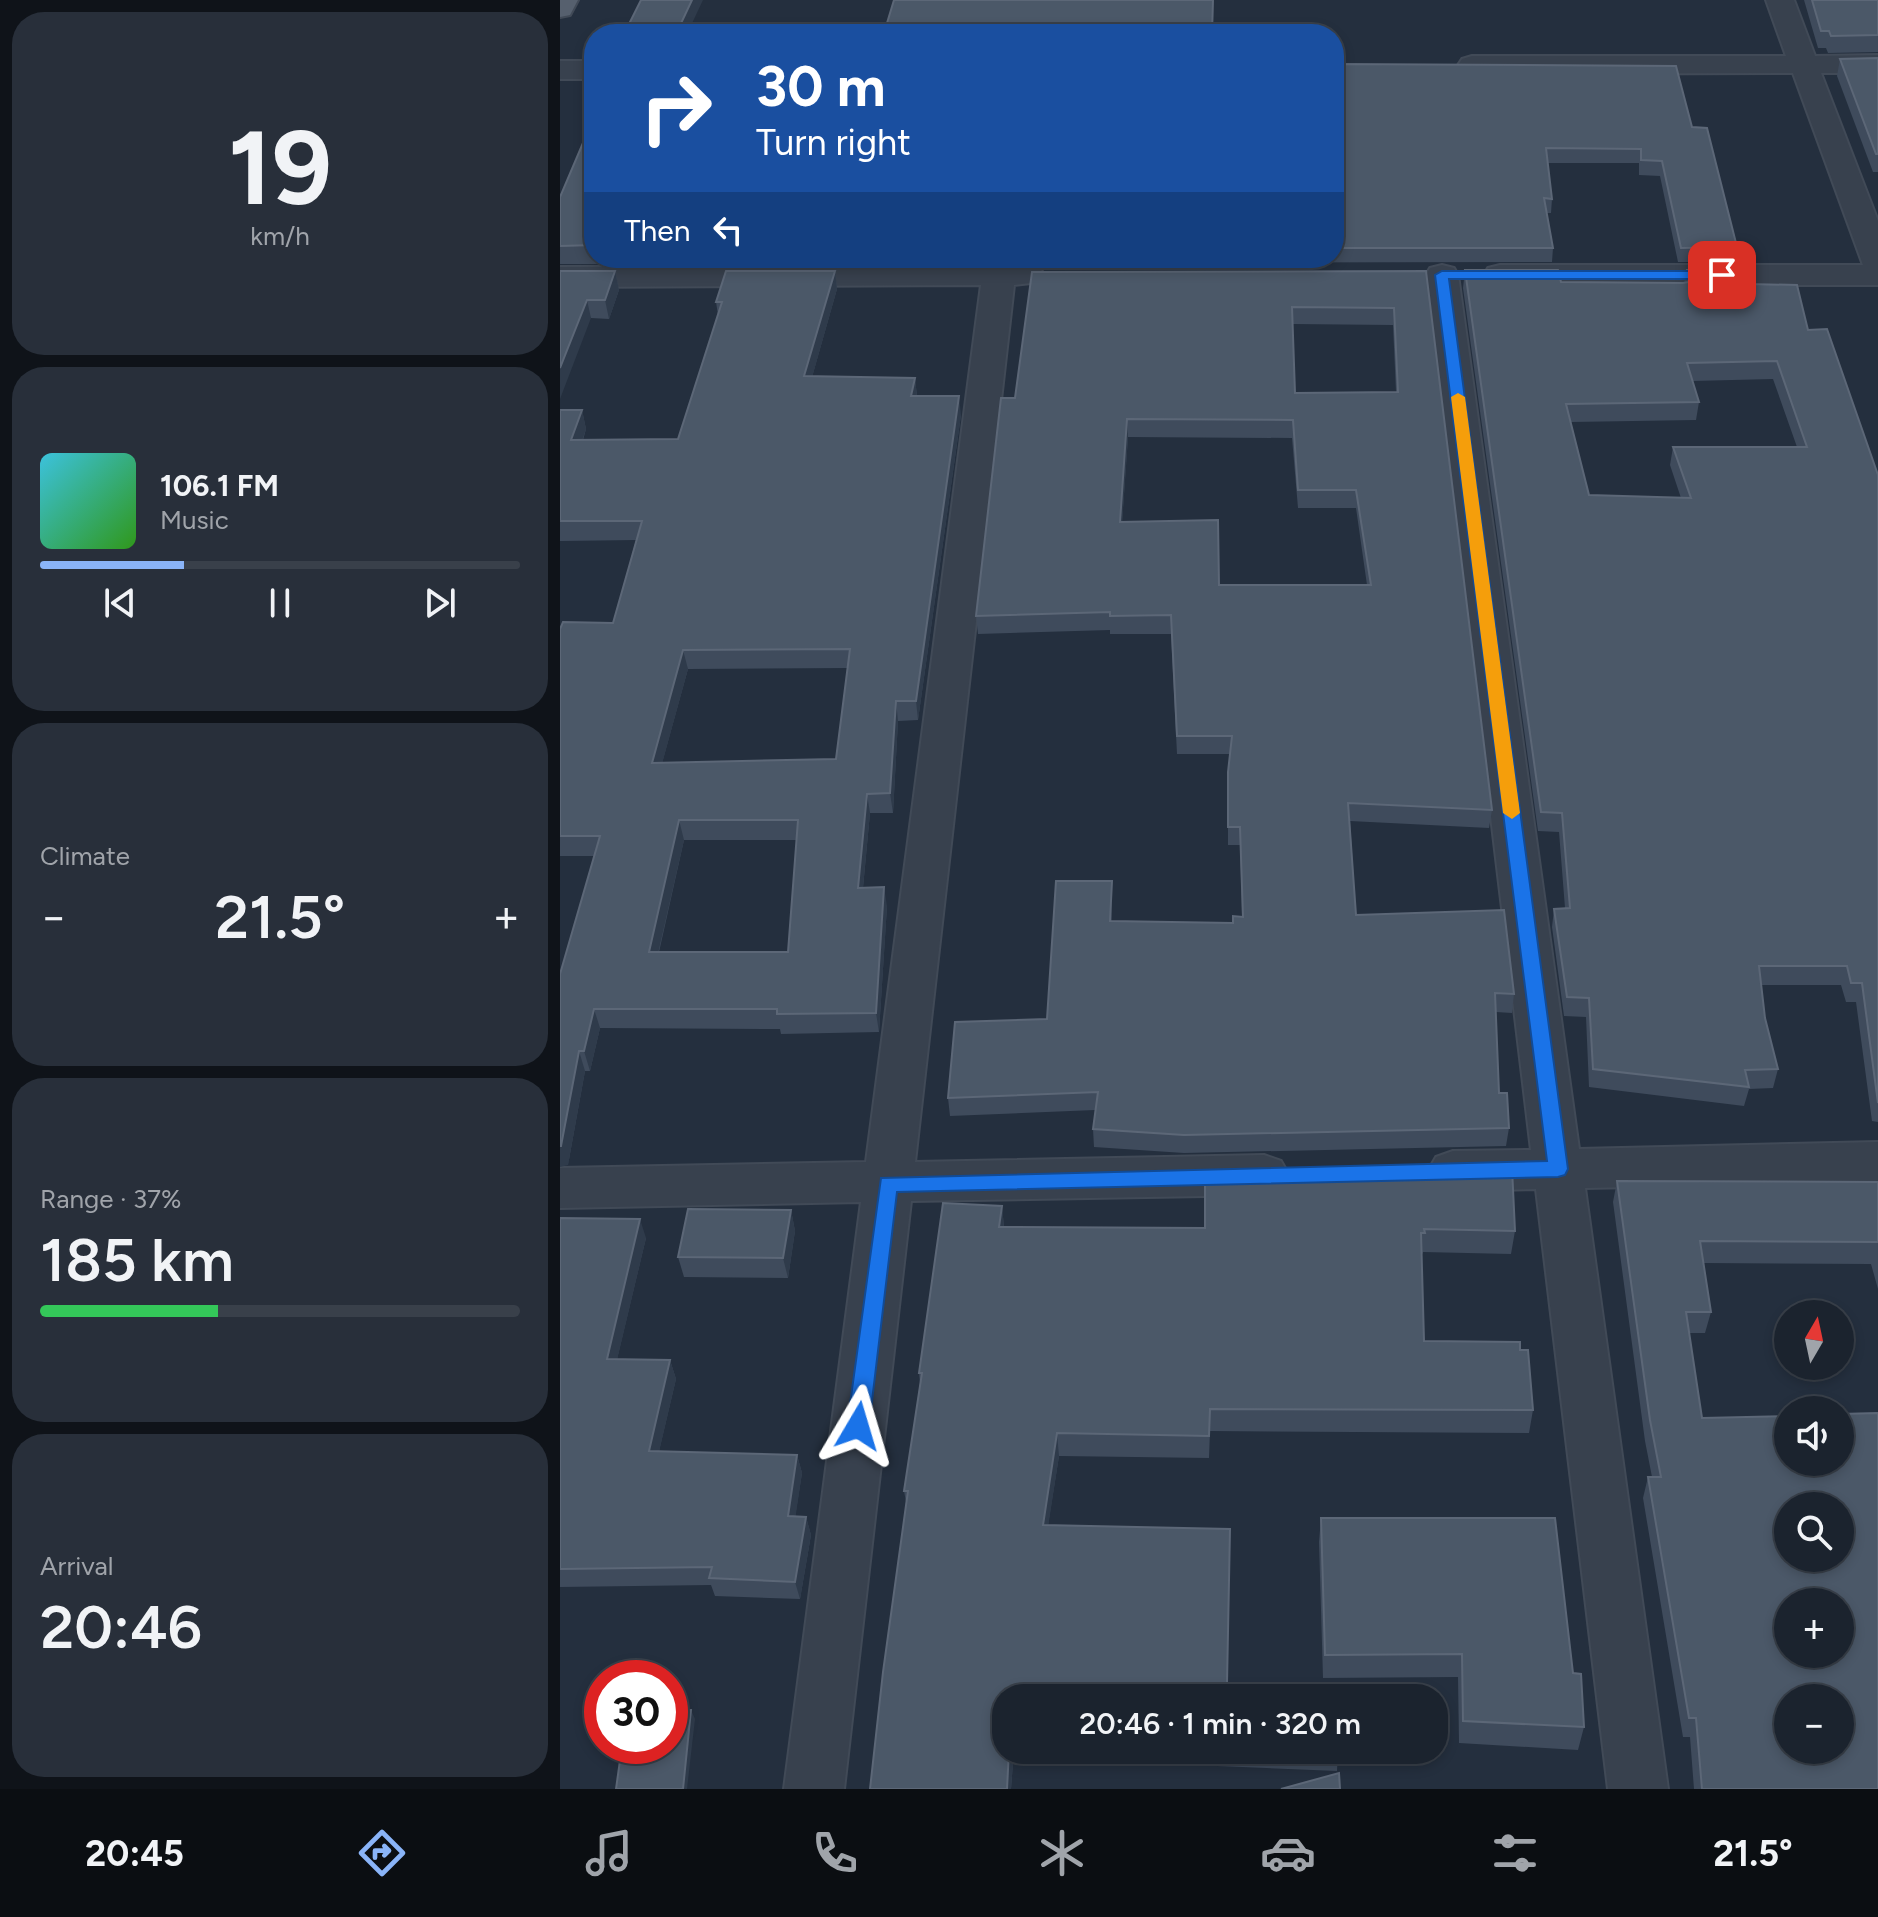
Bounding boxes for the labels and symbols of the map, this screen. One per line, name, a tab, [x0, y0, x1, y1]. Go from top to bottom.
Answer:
pin	[1688, 241, 1756, 309]
north arrow	[1774, 1300, 1854, 1380]
position arrow	[816, 1384, 900, 1468]
speed limit sign: 30	[584, 1660, 688, 1764]

